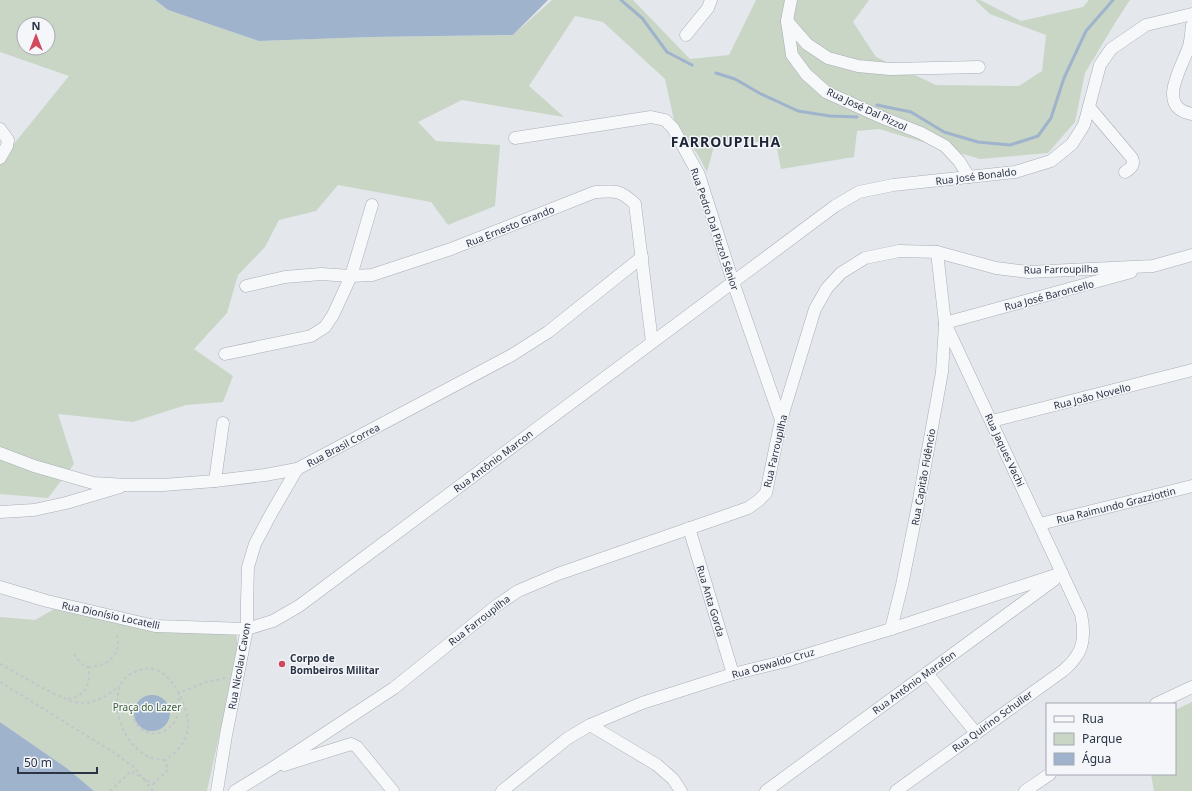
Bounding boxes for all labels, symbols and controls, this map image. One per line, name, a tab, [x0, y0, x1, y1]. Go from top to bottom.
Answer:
north arrow	[16, 16, 56, 56]
text: N	[32, 18, 40, 33]
street label: Rua José Dal Pizzol	[825, 84, 909, 134]
district label: FARROUPILHA	[671, 132, 781, 151]
street label: Rua José Bonaldo	[935, 164, 1017, 188]
street label: Rua Pedro Dal Pizzol Sênior	[687, 166, 743, 292]
street label: Rua Ernesto Grando	[464, 202, 556, 250]
street label: Rua Farroupilha	[1023, 261, 1099, 277]
street label: Rua José Baroncello	[1003, 276, 1095, 314]
street label: Rua João Novello	[1052, 380, 1132, 412]
street label: Rua Jaques Vachi	[982, 411, 1028, 489]
street label: Rua Farroupilha	[760, 413, 790, 489]
street label: Rua Brasil Correa	[304, 420, 382, 470]
street label: Rua Antônio Marcon	[450, 427, 536, 495]
street label: Rua Capitão Fidêncio	[908, 427, 938, 527]
street label: Rua Raimundo Grazziottin	[1055, 483, 1177, 527]
street label: Rua Anta Gorda	[693, 564, 729, 638]
street label: Rua Farroupilha	[445, 591, 513, 649]
street label: Rua Dionísio Locatelli	[61, 598, 161, 632]
street label: Rua Nicolau Cavon	[224, 622, 254, 710]
street label: Rua Oswaldo Cruz	[730, 644, 816, 681]
street label: Rua Antônio Marafon	[869, 647, 959, 717]
place label: Corpo de Bombeiros Militar	[290, 651, 380, 677]
marker: Corpo de Bombeiros Militar	[277, 659, 287, 669]
street label: Rua Quirino Schuller	[949, 687, 1035, 755]
park label: Praça do Lazer	[113, 700, 181, 714]
legend	[1046, 703, 1176, 775]
text: Rua	[1082, 710, 1104, 727]
text: Parque	[1082, 730, 1123, 747]
scale bar	[18, 749, 97, 775]
text: Água	[1082, 750, 1111, 767]
text: 50 m	[24, 754, 52, 771]

